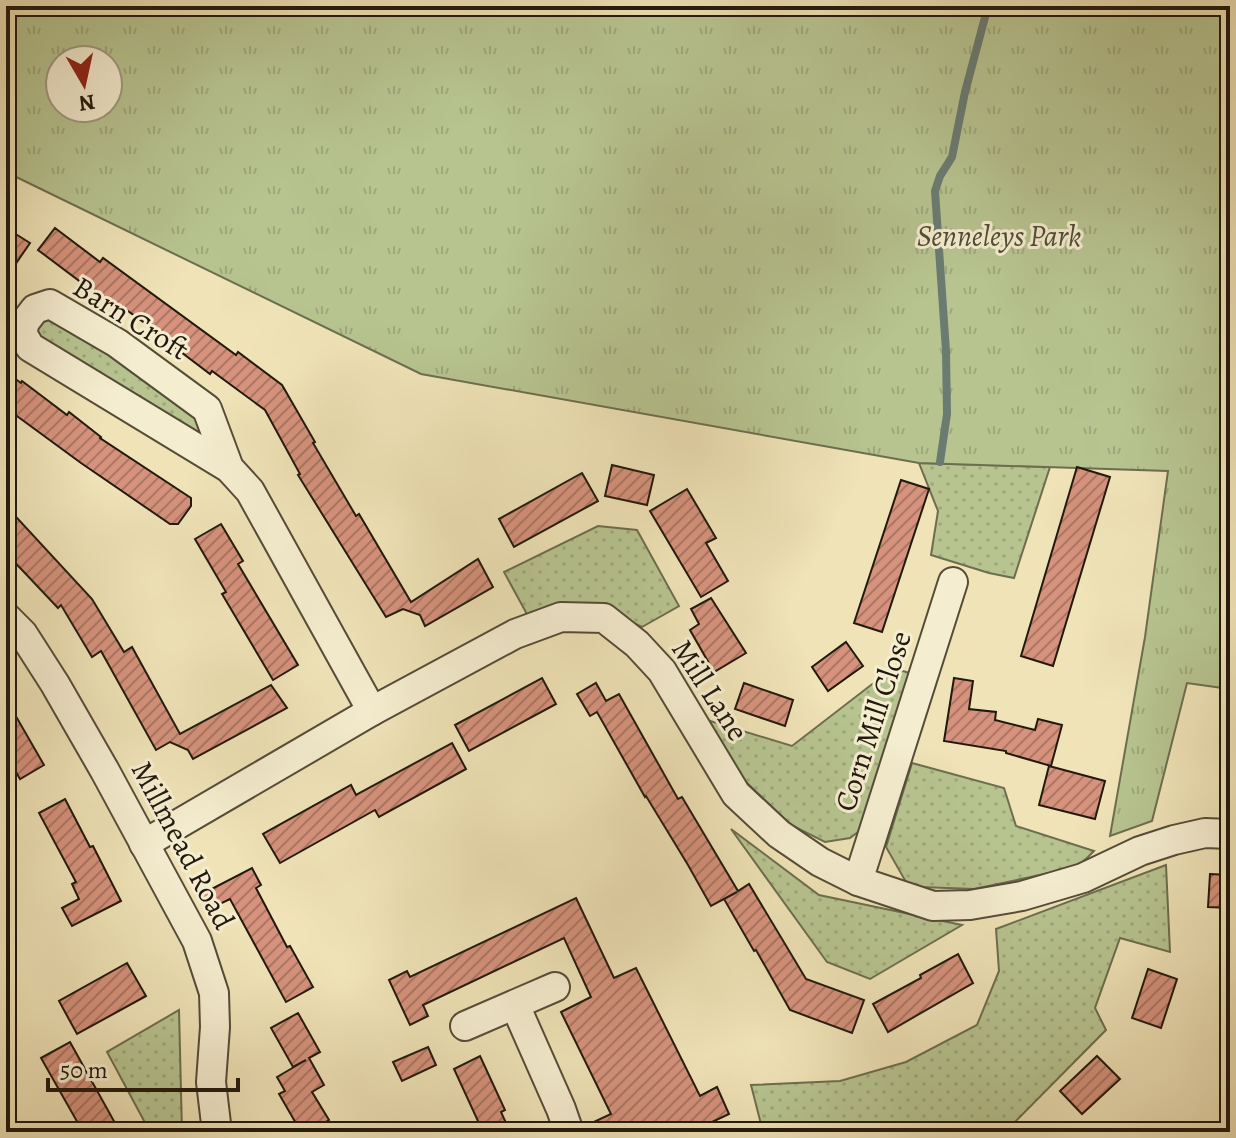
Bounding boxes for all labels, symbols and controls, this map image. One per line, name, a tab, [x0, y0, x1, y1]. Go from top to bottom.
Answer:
north arrow	[44, 44, 124, 124]
text: N	[77, 87, 97, 119]
park label: Senneleys Park	[917, 216, 1081, 256]
street label: Barn Croft	[65, 267, 197, 369]
street label: Corn Mill Close	[825, 626, 921, 816]
street label: Mill Lane	[662, 632, 758, 748]
street label: Millmead Road	[122, 754, 245, 937]
scale bar	[48, 1042, 238, 1092]
text: 50 m	[60, 1054, 108, 1086]

